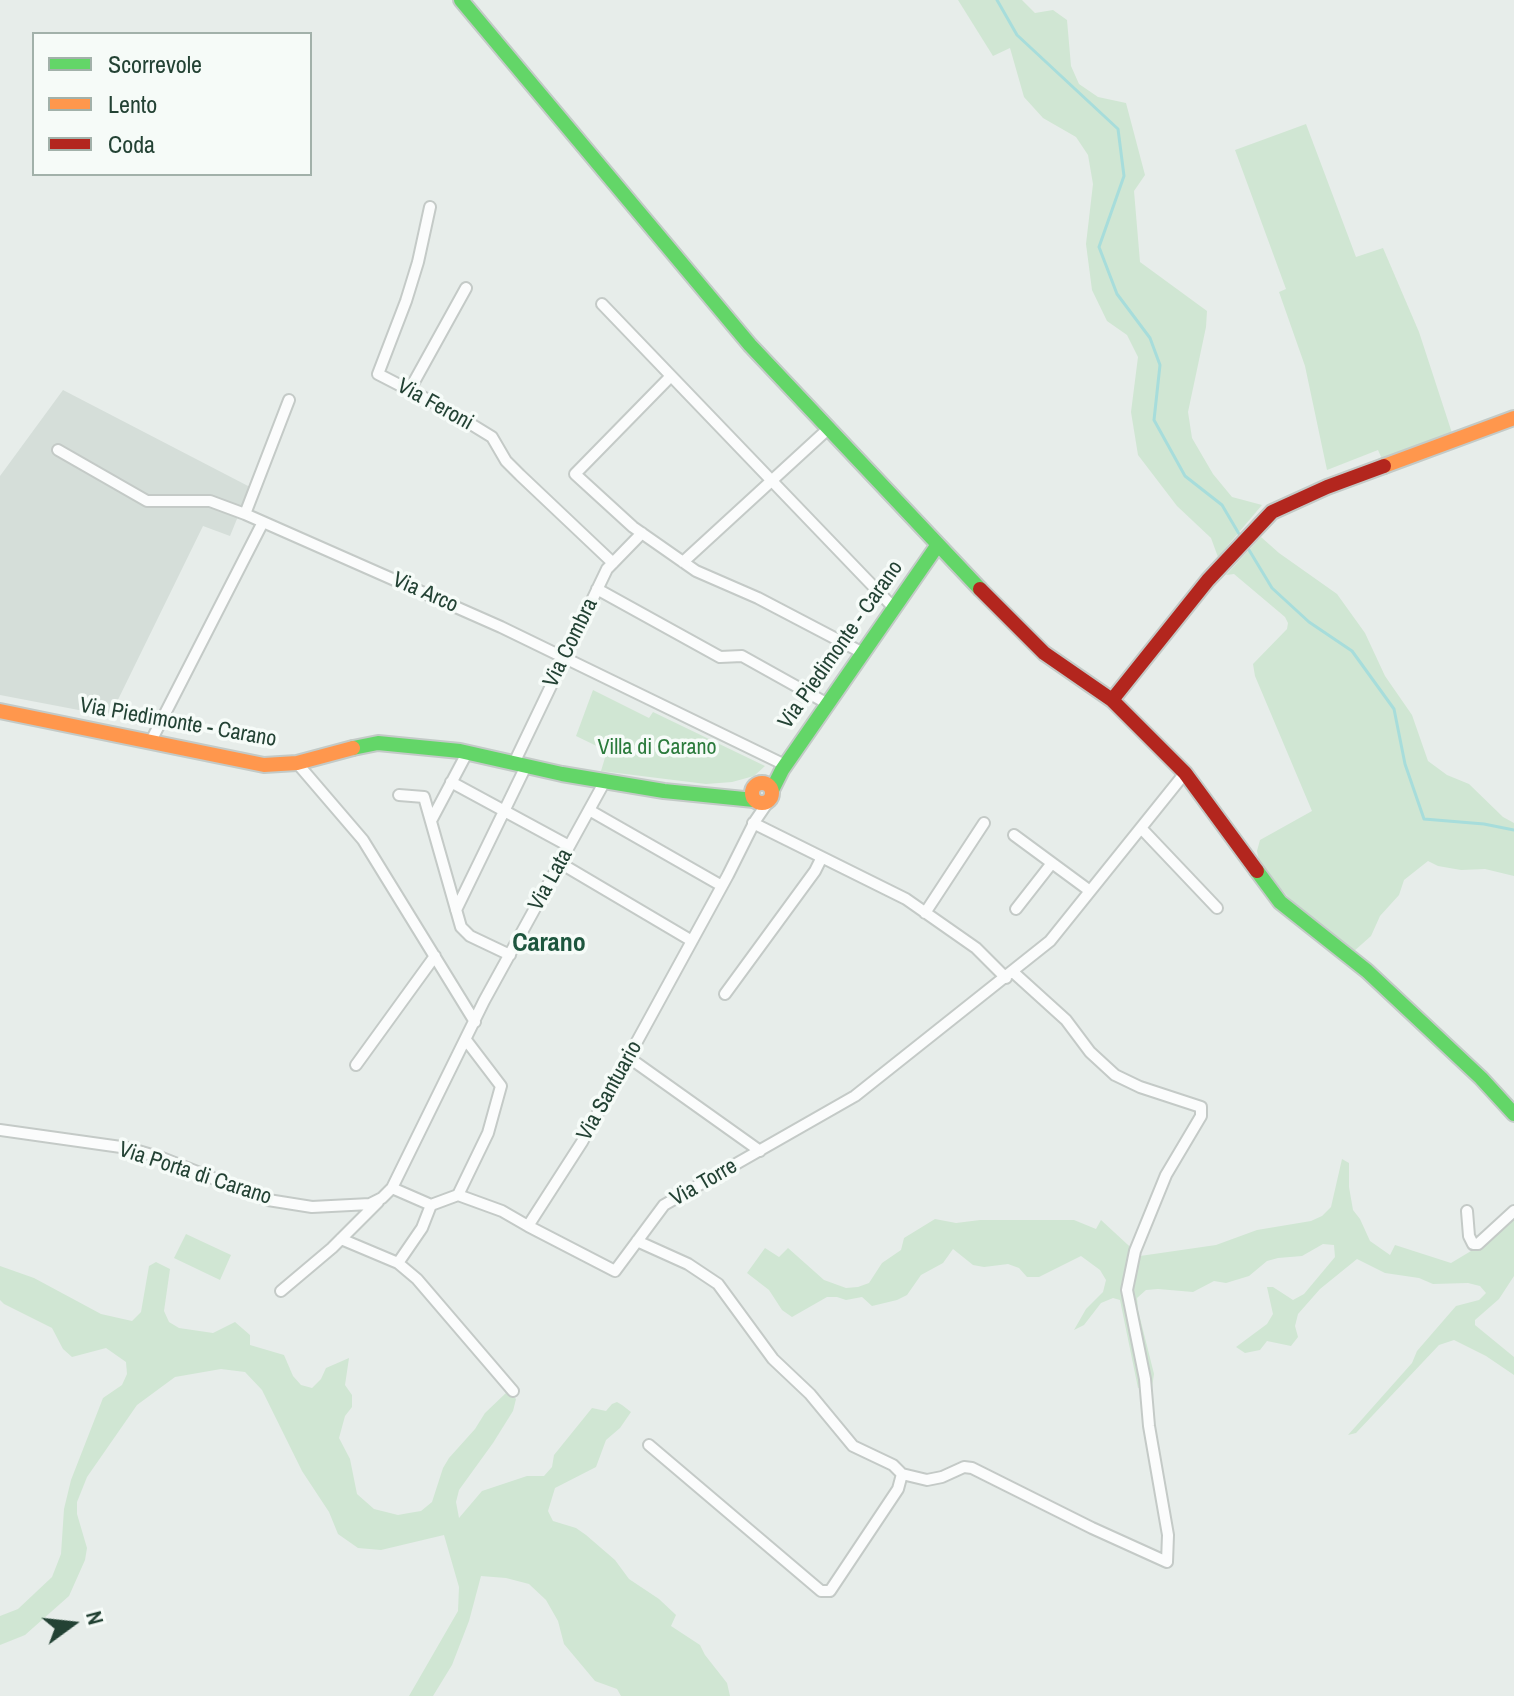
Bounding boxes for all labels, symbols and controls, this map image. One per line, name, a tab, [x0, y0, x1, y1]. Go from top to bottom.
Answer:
legend	[32, 32, 312, 176]
text: Scorrevole	[108, 48, 202, 80]
text: Lento	[108, 88, 157, 120]
text: Coda	[108, 128, 155, 160]
street label: Via Feroni	[392, 373, 478, 437]
street label: Via Piedimonte - Carano	[773, 556, 909, 734]
street label: Via Arco	[388, 567, 462, 619]
street label: Via Combra	[538, 594, 604, 692]
street label: Via Piedimonte - Carano	[78, 693, 278, 753]
park label: Villa di Carano	[597, 735, 717, 761]
street label: Via Lata	[523, 844, 579, 916]
district label: Carano	[512, 928, 586, 960]
street label: Via Santuario	[572, 1036, 648, 1146]
street label: Via Porta di Carano	[115, 1137, 275, 1211]
street label: Via Torre	[666, 1153, 742, 1213]
north arrow	[32, 1584, 112, 1664]
text: N	[79, 1608, 111, 1628]

